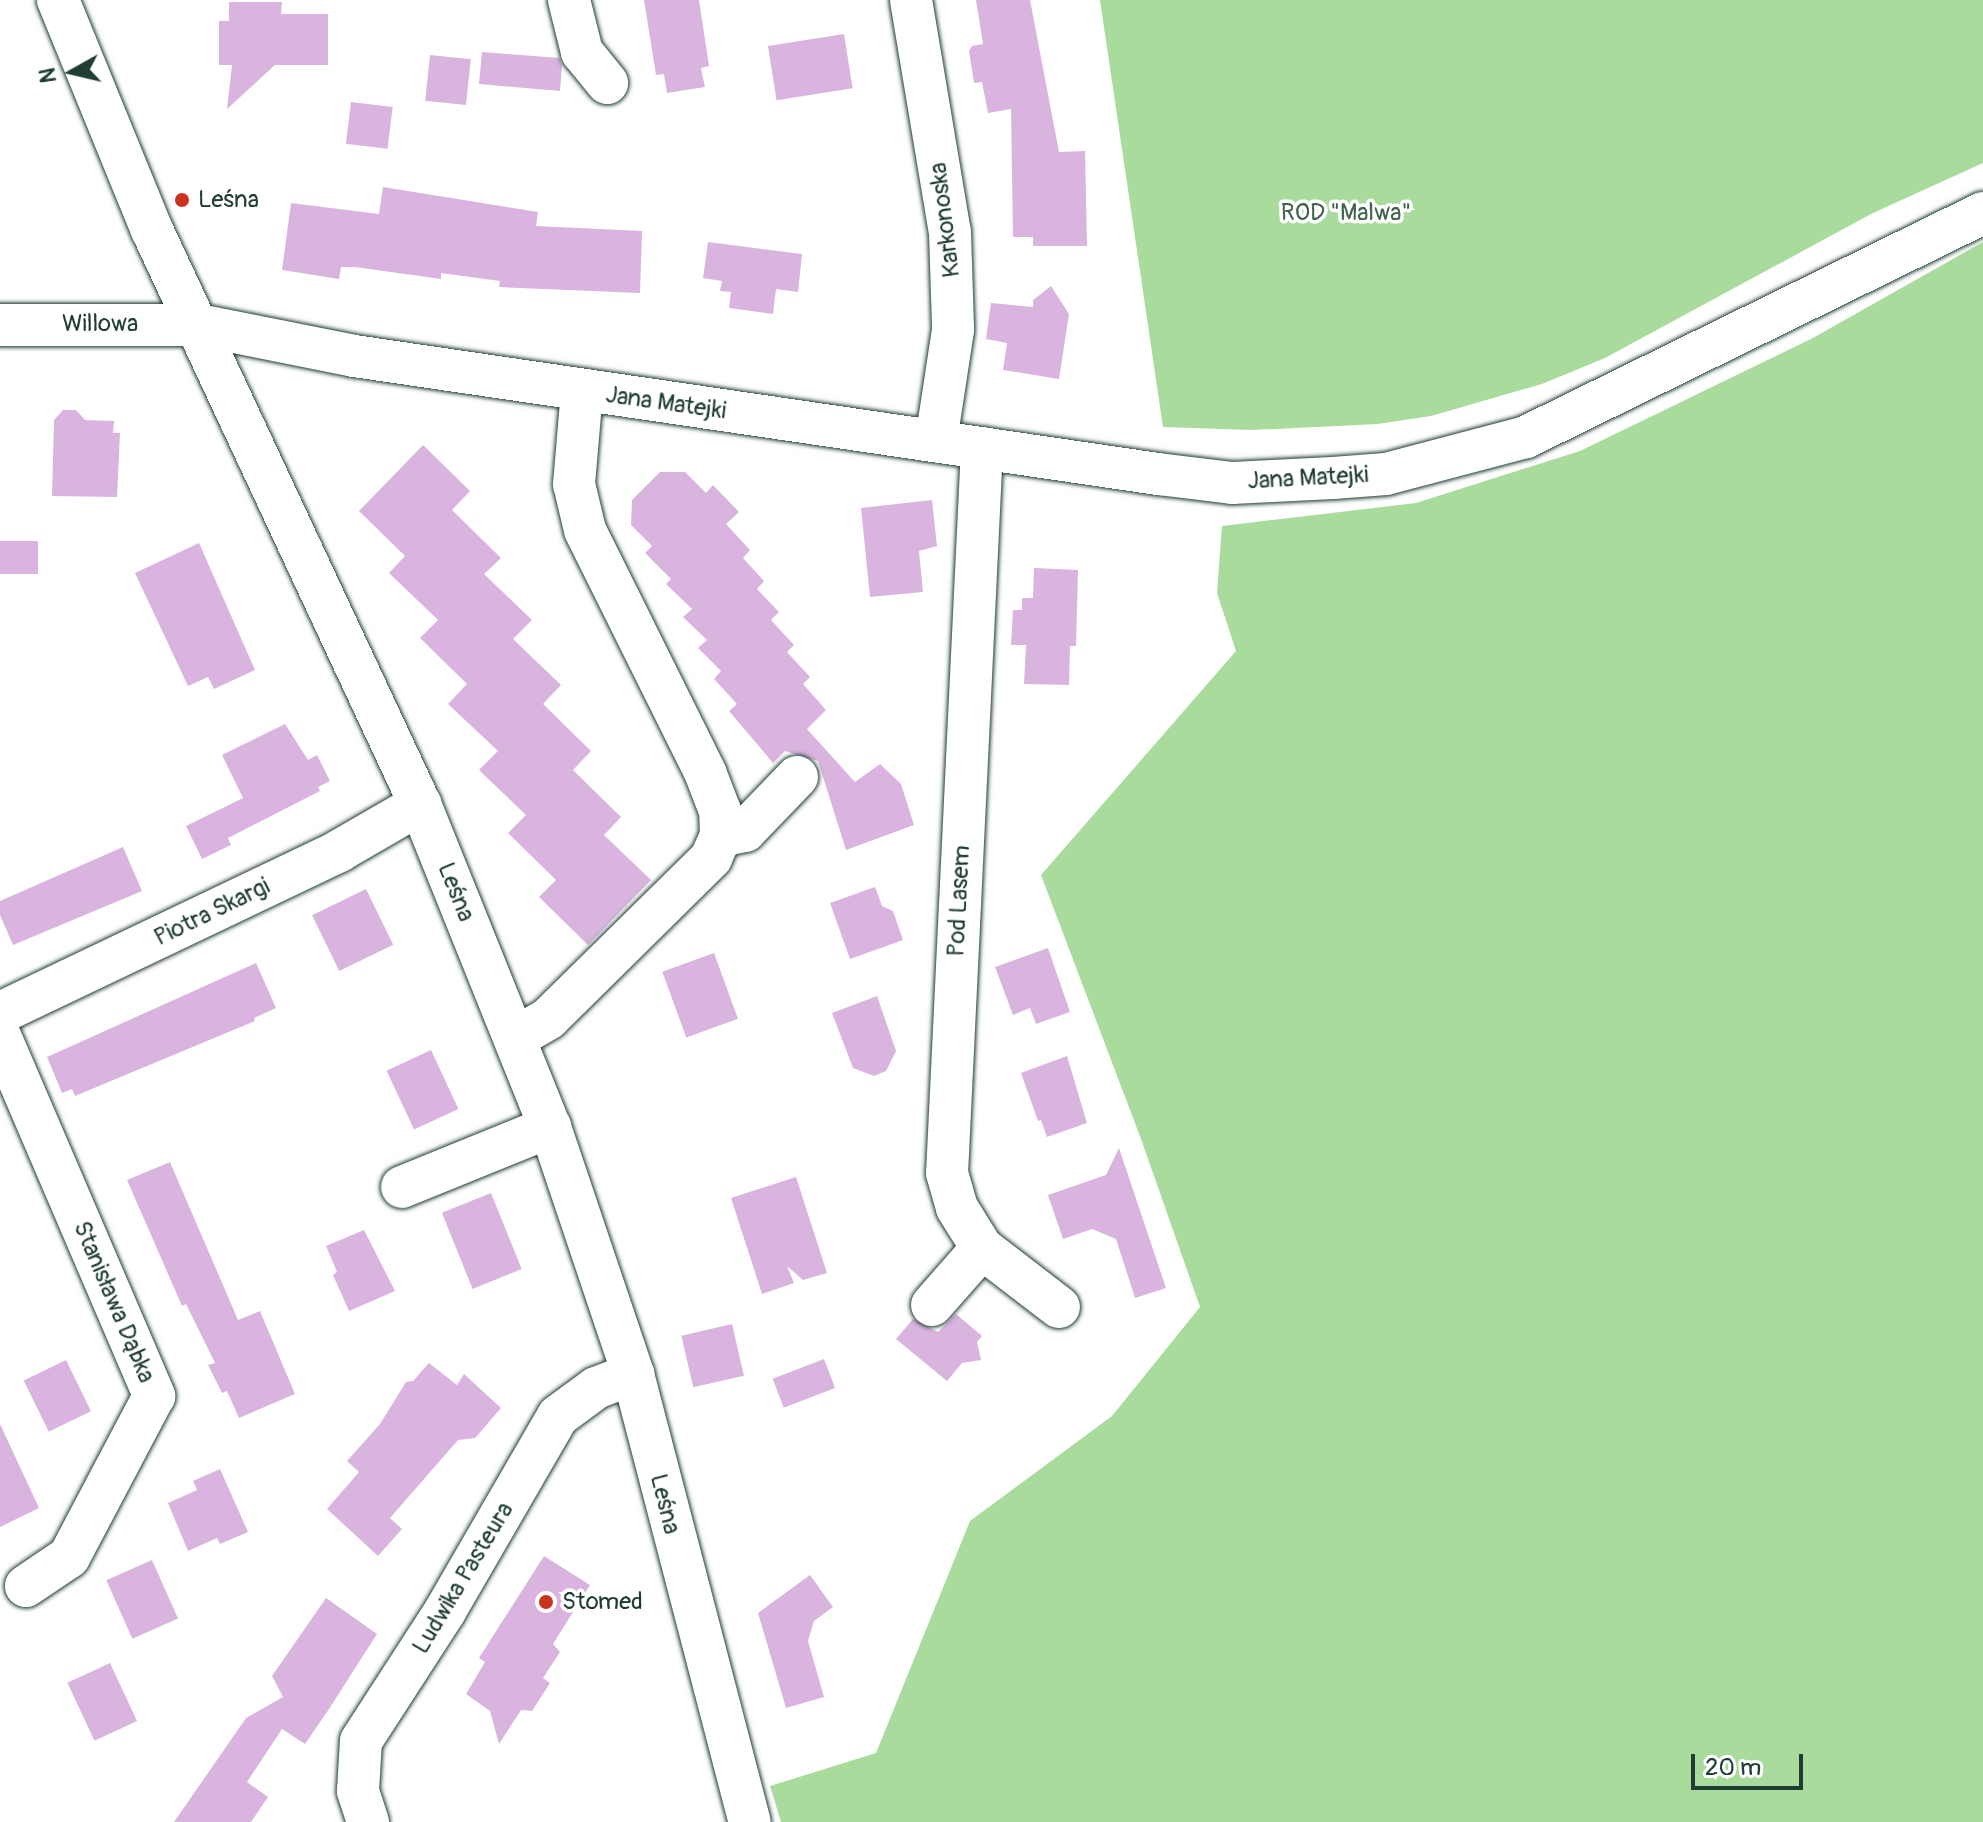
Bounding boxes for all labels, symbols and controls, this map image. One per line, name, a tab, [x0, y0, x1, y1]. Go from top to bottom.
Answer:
north arrow	[32, 32, 112, 112]
text: N	[33, 66, 63, 85]
street label: Karkonoska	[924, 161, 966, 279]
place label: Leśna	[198, 186, 259, 214]
marker: Leśna	[173, 191, 191, 209]
park label: ROD "Malwa"	[1281, 199, 1411, 227]
street label: Willowa	[62, 310, 138, 338]
street label: Jana Matejki	[604, 380, 728, 426]
street label: Jana Matejki	[1247, 460, 1369, 496]
street label: Pod Lasem	[942, 845, 976, 957]
street label: Leśna	[431, 858, 481, 926]
street label: Piotra Skargi	[149, 872, 275, 952]
street label: Stanisława Dąbka	[67, 1217, 161, 1387]
street label: Leśna	[644, 1471, 686, 1537]
street label: Ludwika Pasteura	[406, 1497, 520, 1659]
place label: Stomed	[562, 1588, 643, 1616]
marker: Stomed	[537, 1593, 555, 1611]
scale bar	[1695, 1738, 1807, 1788]
text: 20 m	[1705, 1753, 1761, 1782]

